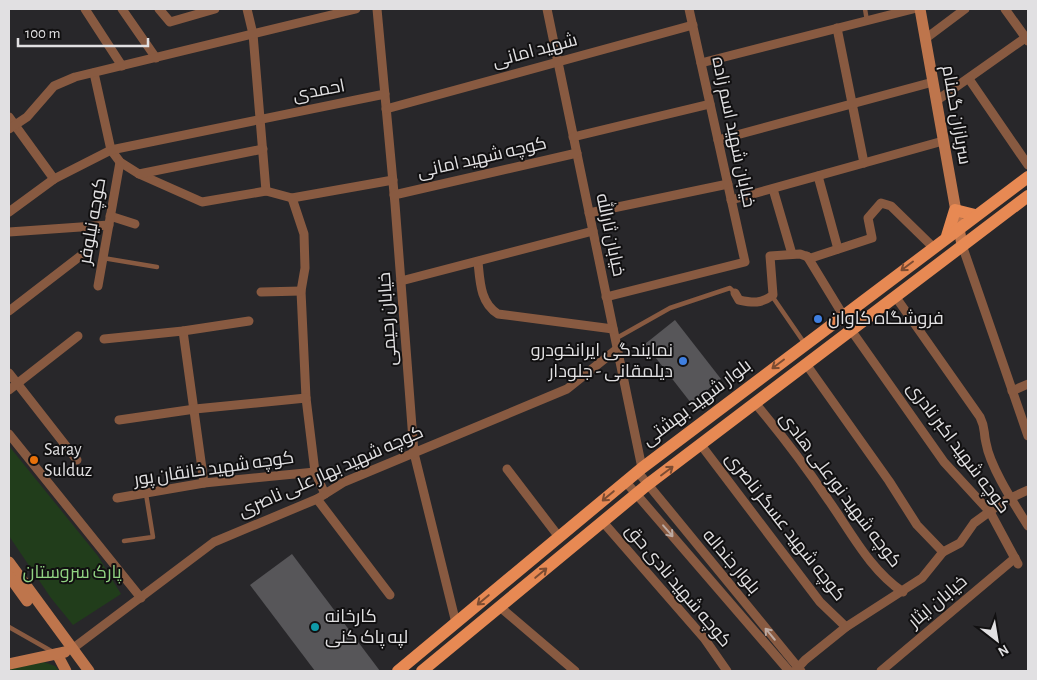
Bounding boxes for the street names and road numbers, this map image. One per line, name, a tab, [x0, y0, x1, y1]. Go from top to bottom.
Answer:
street label: شهید امانی	[490, 30, 580, 72]
street label: خیابان شهید اسم زاده	[706, 55, 759, 209]
street label: سربازان گمنام	[936, 64, 974, 167]
street label: احمدی	[291, 77, 347, 106]
street label: کوچه شهید امانی	[415, 133, 549, 184]
street label: کوچه نیلوفر	[76, 176, 111, 267]
street label: خیابان ثارالله	[591, 191, 631, 278]
street label: خیابان رحیمی	[376, 272, 401, 366]
street label: بلوار شهید بهشتی	[639, 356, 755, 450]
street label: کوچه شهید اکبر نادری	[901, 378, 1014, 518]
street label: کوچه شهید نورعلی هادی	[774, 408, 905, 572]
street label: کوچه شهید بهار علی ناصری	[235, 422, 427, 523]
street label: کوچه شهید خانقان پور	[132, 448, 295, 491]
street label: کوچه شهید عسگر ناصری	[720, 449, 849, 606]
street label: کوچه شهید نادی حق	[620, 521, 735, 652]
street label: بلوار جنداله	[698, 526, 763, 598]
street label: خیابان ایثار	[904, 572, 971, 633]

